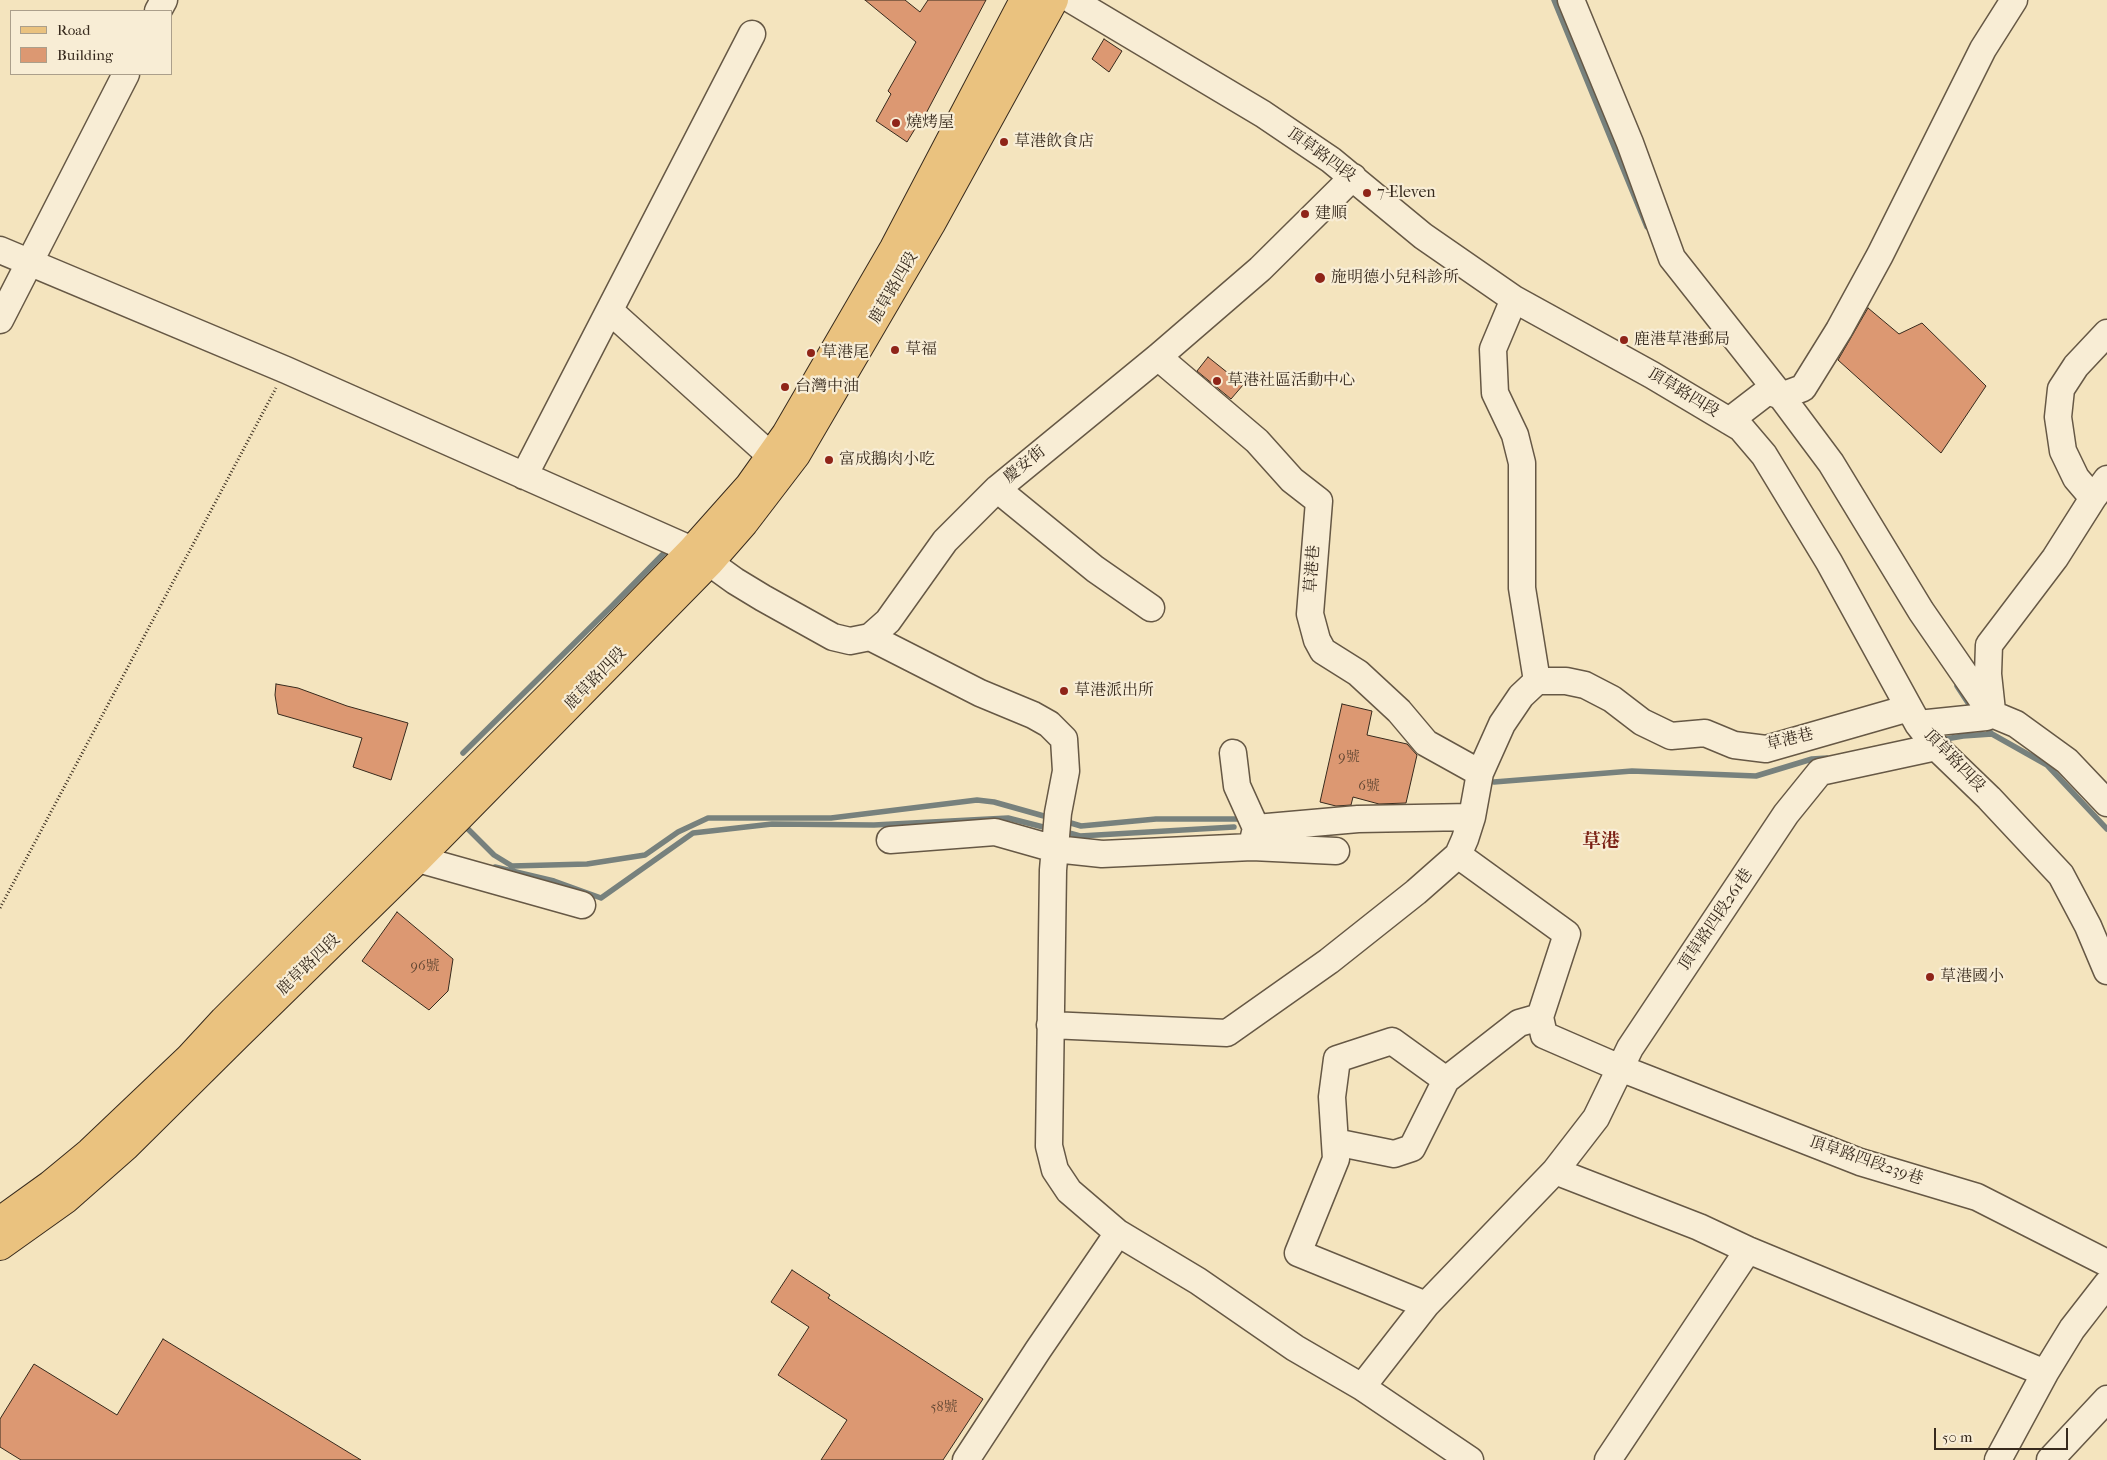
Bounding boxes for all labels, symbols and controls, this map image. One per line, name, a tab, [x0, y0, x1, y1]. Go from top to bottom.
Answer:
legend	[10, 10, 172, 75]
text: Road	[57, 21, 90, 39]
text: Building	[57, 46, 113, 64]
place label: 燒烤屋	[906, 113, 954, 133]
marker: 燒烤屋	[890, 117, 902, 129]
street label: 頂草路四段	[1283, 124, 1359, 186]
place label: 草港飲食店	[1014, 132, 1094, 152]
marker: 草港飲食店	[998, 136, 1010, 148]
place label: 7-Eleven	[1377, 183, 1436, 203]
marker: 7-Eleven	[1361, 187, 1373, 199]
place label: 建順	[1315, 204, 1347, 224]
marker: 建順	[1299, 208, 1311, 220]
street label: 鹿草路四段	[866, 249, 922, 327]
place label: 施明德小兒科診所	[1331, 268, 1459, 288]
marker: 施明德小兒科診所	[1313, 271, 1327, 285]
place label: 鹿港草港郵局	[1634, 330, 1730, 350]
marker: 鹿港草港郵局	[1618, 334, 1630, 346]
place label: 草福	[905, 340, 937, 360]
place label: 草港尾	[821, 343, 869, 363]
marker: 草福	[889, 344, 901, 356]
marker: 草港尾	[805, 347, 817, 359]
street label: 頂草路四段	[1644, 364, 1722, 422]
place label: 草港社區活動中心	[1227, 371, 1355, 391]
marker: 草港社區活動中心	[1211, 375, 1223, 387]
place label: 台灣中油	[795, 377, 859, 397]
marker: 台灣中油	[779, 381, 791, 393]
street label: 慶安街	[1000, 442, 1050, 488]
place label: 富成鵝肉小吃	[839, 450, 935, 470]
marker: 富成鵝肉小吃	[823, 454, 835, 466]
street label: 草港巷	[1302, 544, 1324, 594]
street label: 鹿草路四段	[561, 644, 631, 714]
place label: 草港派出所	[1074, 681, 1154, 701]
marker: 草港派出所	[1058, 685, 1070, 697]
street label: 草港巷	[1764, 725, 1816, 755]
street label: 頂草路四段	[1919, 726, 1989, 796]
house number: 9號	[1338, 750, 1360, 766]
house number: 6號	[1358, 779, 1380, 795]
district label: 草港	[1582, 831, 1620, 853]
street label: 頂草路四段261巷	[1675, 866, 1757, 974]
street label: 鹿草路四段	[274, 930, 344, 1000]
house number: 96號	[411, 959, 439, 975]
place label: 草港國小	[1940, 967, 2004, 987]
marker: 草港國小	[1924, 971, 1936, 983]
street label: 頂草路四段239巷	[1807, 1133, 1925, 1189]
house number: 58號	[930, 1400, 958, 1416]
scale bar	[1937, 1418, 2071, 1450]
text: 50 m	[1942, 1428, 1972, 1446]

